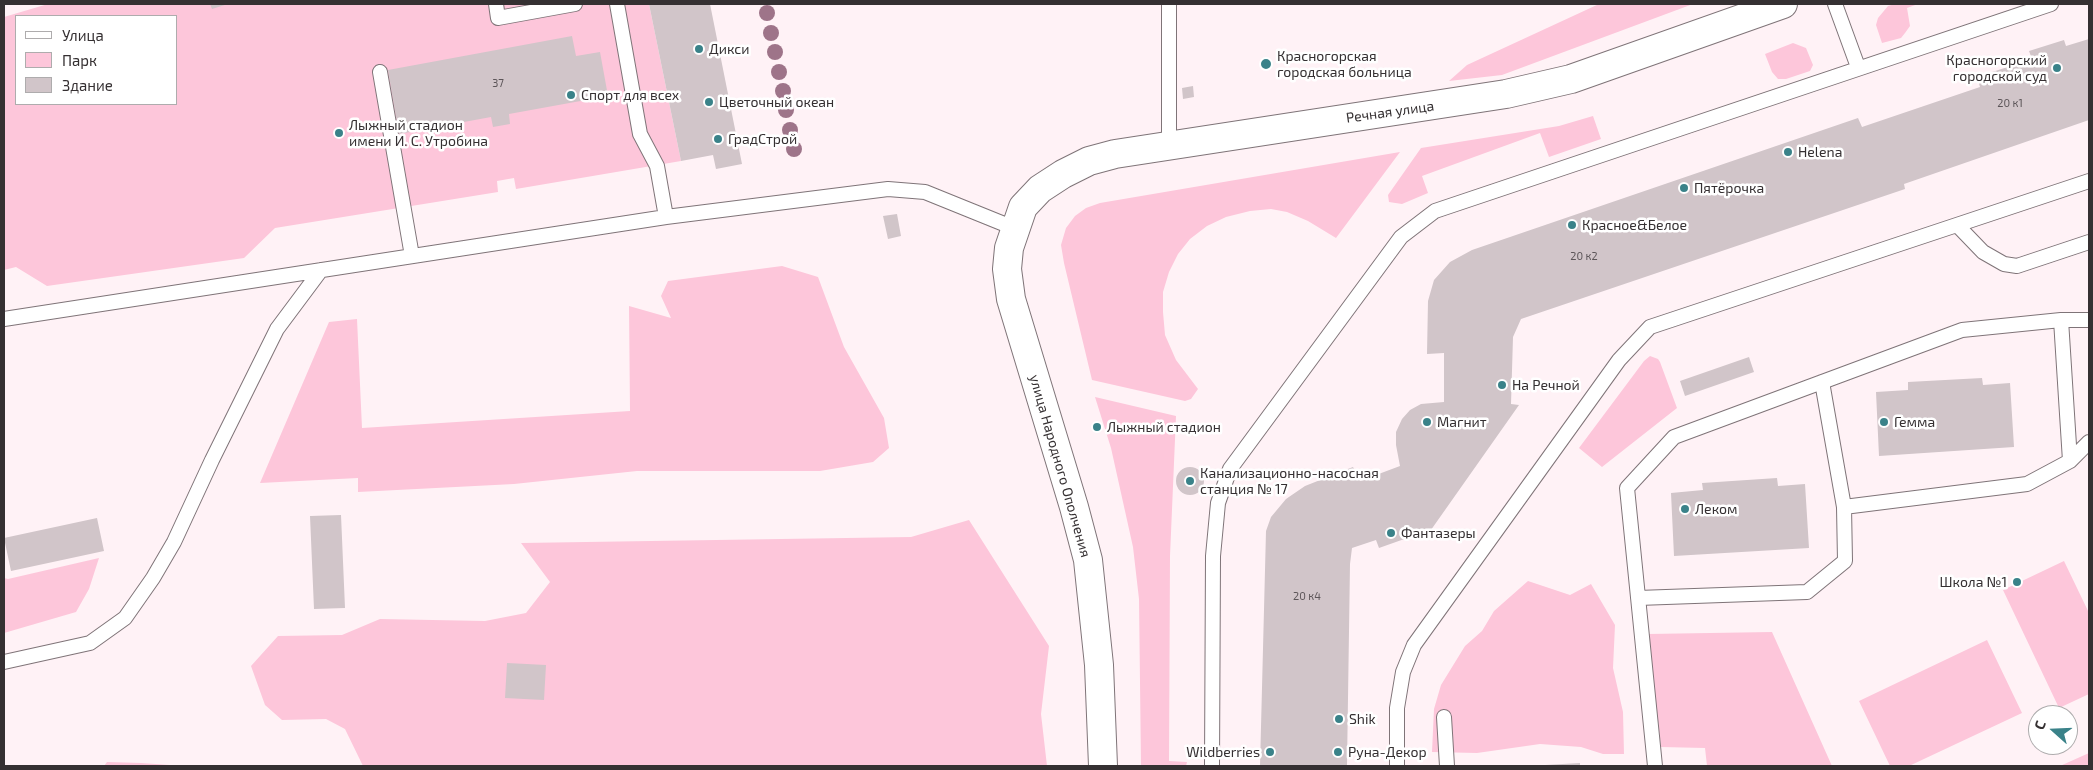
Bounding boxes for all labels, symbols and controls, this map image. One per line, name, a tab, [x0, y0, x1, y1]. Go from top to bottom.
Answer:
legend	[15, 15, 178, 105]
text: Улица	[62, 26, 104, 44]
place label: Дикси	[709, 41, 749, 57]
marker: Дикси	[693, 43, 705, 55]
place label: Красногорская городская больница	[1277, 48, 1412, 80]
text: Парк	[62, 51, 97, 69]
place label: Красногорский городской суд	[1946, 52, 2047, 84]
marker: Красногорская городская больница	[1259, 57, 1273, 71]
marker: Красногорский городской суд	[2051, 62, 2063, 74]
text: Здание	[62, 76, 113, 94]
house number: 37	[492, 76, 504, 90]
place label: Спорт для всех	[581, 87, 679, 103]
marker: Спорт для всех	[565, 89, 577, 101]
place label: Цветочный океан	[719, 94, 834, 110]
marker: Цветочный океан	[703, 96, 715, 108]
house number: 20 к1	[1997, 96, 2023, 110]
street label: Речная улица	[1345, 97, 1435, 127]
place label: Лыжный стадион имени И. С. Утробина	[349, 117, 488, 150]
marker: Лыжный стадион имени И. С. Утробина	[333, 127, 345, 139]
place label: ГрадСтрой	[728, 131, 797, 147]
marker: ГрадСтрой	[712, 133, 724, 145]
place label: Helena	[1798, 144, 1842, 160]
marker: Helena	[1782, 146, 1794, 158]
place label: Пятёрочка	[1694, 180, 1764, 196]
marker: Пятёрочка	[1678, 182, 1690, 194]
place label: Красное&Белое	[1582, 217, 1687, 233]
marker: Красное&Белое	[1566, 219, 1578, 231]
house number: 20 к2	[1570, 249, 1598, 263]
street label: улица Народного Ополчения	[1026, 373, 1094, 559]
place label: На Речной	[1512, 377, 1580, 393]
marker: На Речной	[1496, 379, 1508, 391]
place label: Магнит	[1437, 414, 1487, 430]
place label: Гемма	[1894, 414, 1935, 430]
marker: Магнит	[1421, 416, 1433, 428]
marker: Гемма	[1878, 416, 1890, 428]
place label: Лыжный стадион	[1107, 419, 1221, 435]
marker: Лыжный стадион	[1091, 421, 1103, 433]
place label: Канализационно-насосная станция № 17	[1200, 465, 1379, 498]
marker: Канализационно-насосная станция № 17	[1184, 475, 1196, 487]
place label: Леком	[1695, 501, 1738, 517]
marker: Леком	[1679, 503, 1691, 515]
place label: Фантазеры	[1401, 525, 1476, 541]
marker: Фантазеры	[1385, 527, 1397, 539]
place label: Школа №1	[1939, 574, 2007, 590]
marker: Школа №1	[2011, 576, 2023, 588]
house number: 20 к4	[1293, 589, 1321, 603]
north arrow	[2028, 705, 2078, 755]
place label: Shik	[1349, 711, 1376, 727]
marker: Shik	[1333, 713, 1345, 725]
text: С	[2030, 718, 2049, 732]
place label: Wildberries	[1186, 744, 1260, 760]
place label: Руна-Декор	[1348, 744, 1427, 760]
marker: Wildberries	[1264, 746, 1276, 758]
marker: Руна-Декор	[1332, 746, 1344, 758]

